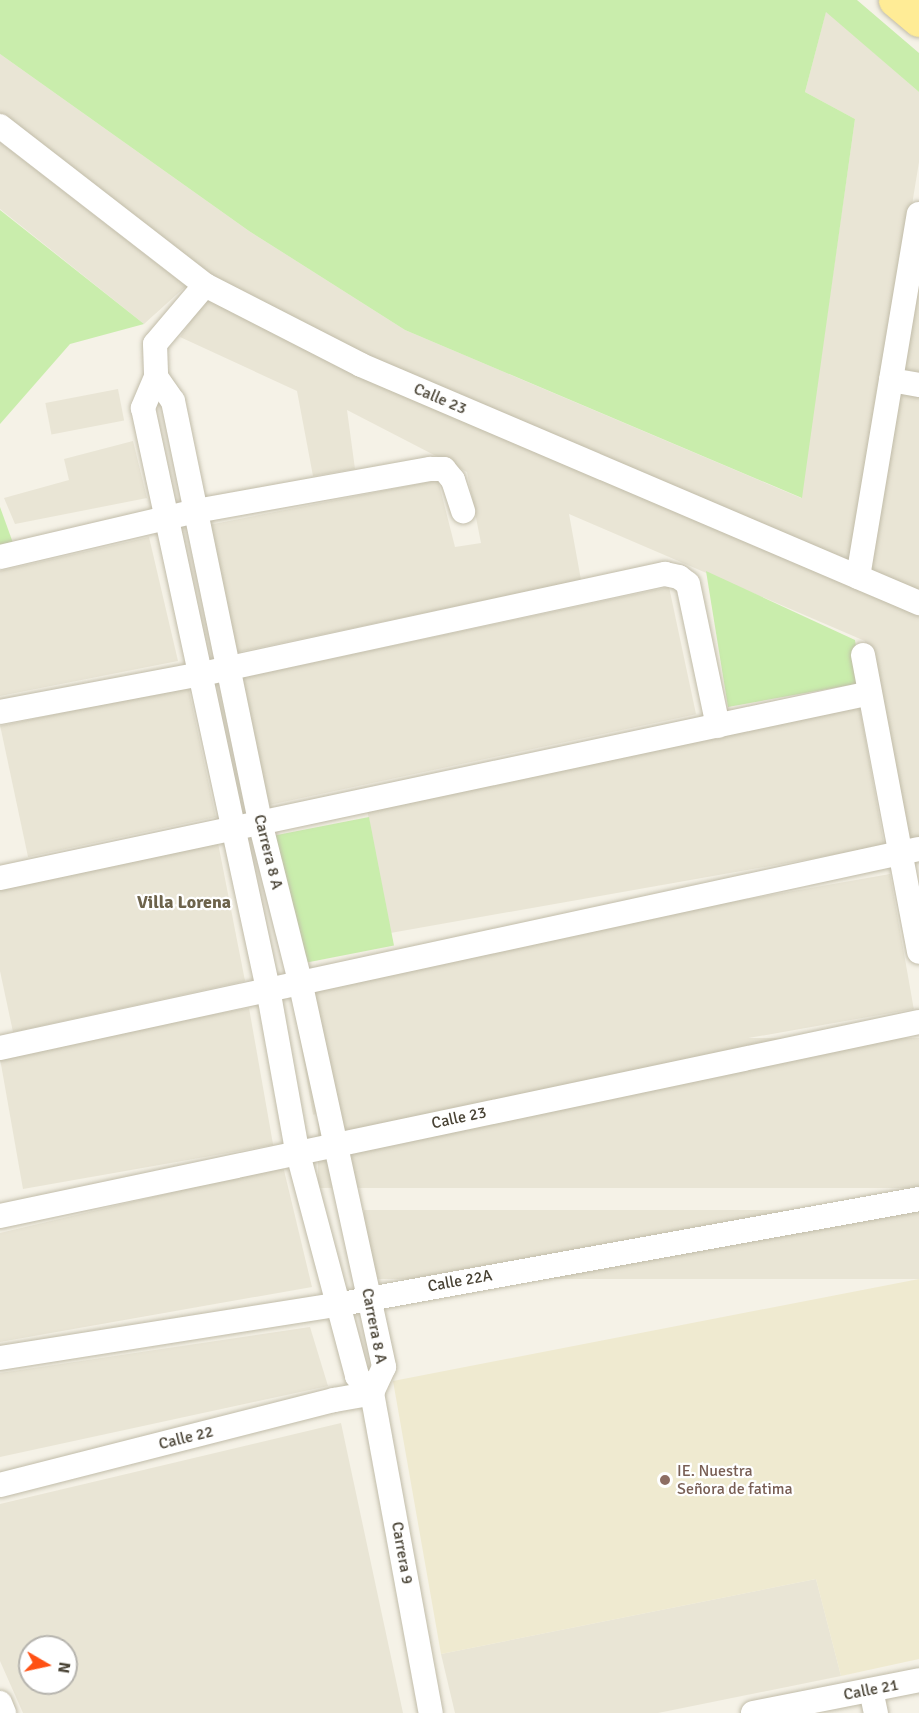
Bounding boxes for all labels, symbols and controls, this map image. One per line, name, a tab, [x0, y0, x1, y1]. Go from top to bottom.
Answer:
street label: Calle 23	[411, 379, 469, 419]
street label: Carrera 8 A	[249, 813, 287, 891]
district label: Villa Lorena	[137, 891, 231, 913]
street label: Calle 23	[430, 1103, 488, 1133]
street label: Calle 22A	[426, 1266, 494, 1296]
street label: Carrera 8 A	[357, 1287, 391, 1365]
street label: Calle 22	[157, 1422, 215, 1454]
place label: IE. Nuestra Señora de fatima	[677, 1461, 793, 1499]
marker: IE. Nuestra Señora de fatima	[658, 1473, 672, 1487]
street label: Carrera 9	[387, 1520, 417, 1586]
north arrow	[18, 1635, 78, 1695]
text: N	[53, 1660, 75, 1675]
street label: Calle 21	[842, 1675, 900, 1705]

